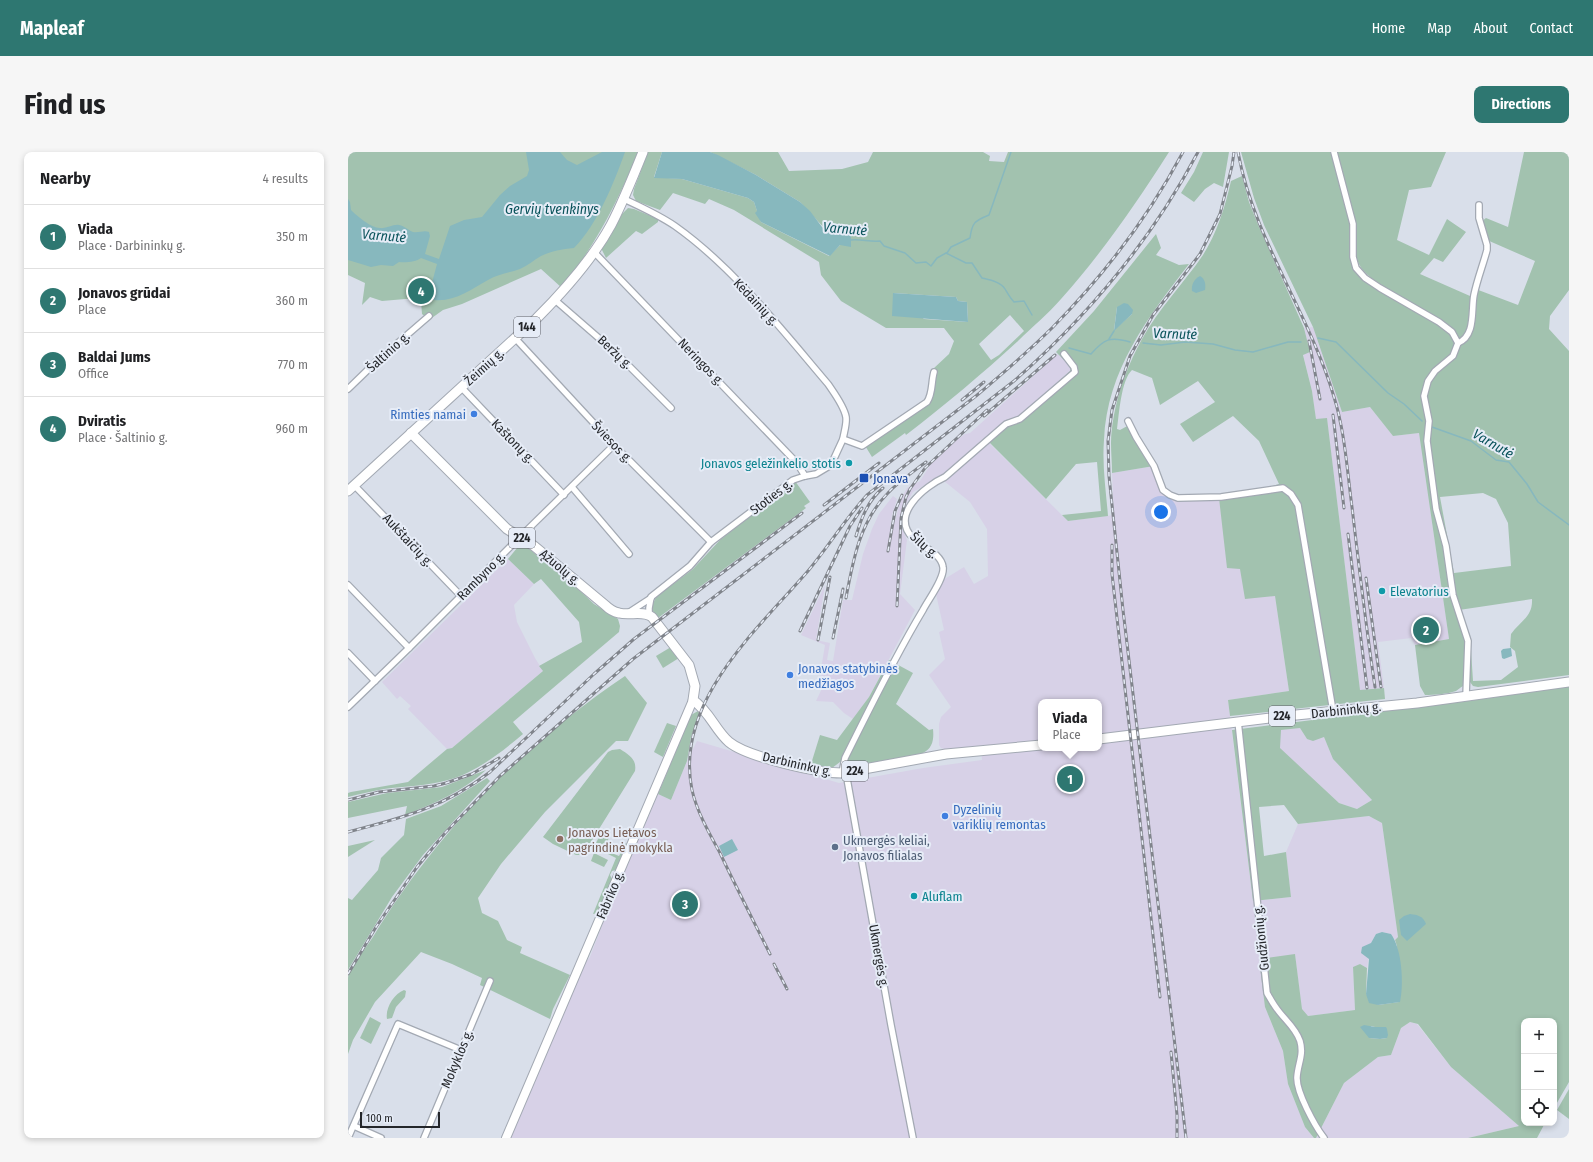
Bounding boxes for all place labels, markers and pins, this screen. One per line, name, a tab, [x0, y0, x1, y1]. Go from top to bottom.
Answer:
pin: 4	[408, 276, 434, 306]
place label: Rimties namai	[390, 407, 466, 422]
marker: Rimties namai	[469, 409, 479, 419]
place label: Jonavos geležinkelio stotis	[701, 456, 841, 471]
marker: Jonavos geležinkelio stotis	[844, 458, 854, 468]
place label: Jonava	[873, 471, 908, 486]
marker: Jonava	[858, 472, 870, 484]
place label: Elevatorius	[1390, 584, 1449, 599]
marker: Elevatorius	[1377, 586, 1387, 596]
pin: 2	[1413, 615, 1439, 645]
place label: Jonavos statybinės medžiagos	[798, 661, 898, 691]
marker: Jonavos statybinės medžiagos	[785, 670, 795, 680]
pin: 1	[1057, 764, 1083, 794]
place label: Dyzelinių variklių remontas	[953, 802, 1046, 832]
marker: Dyzelinių variklių remontas	[940, 811, 950, 821]
place label: Jonavos Lietavos pagrindinė mokykla	[568, 825, 673, 855]
place label: Ukmergės keliai, Jonavos filialas	[843, 833, 930, 863]
marker: Jonavos Lietavos pagrindinė mokykla	[555, 834, 565, 844]
marker: Ukmergės keliai, Jonavos filialas	[830, 842, 840, 852]
pin: 3	[672, 889, 698, 919]
place label: Aluflam	[922, 889, 962, 904]
marker: Aluflam	[909, 891, 919, 901]

